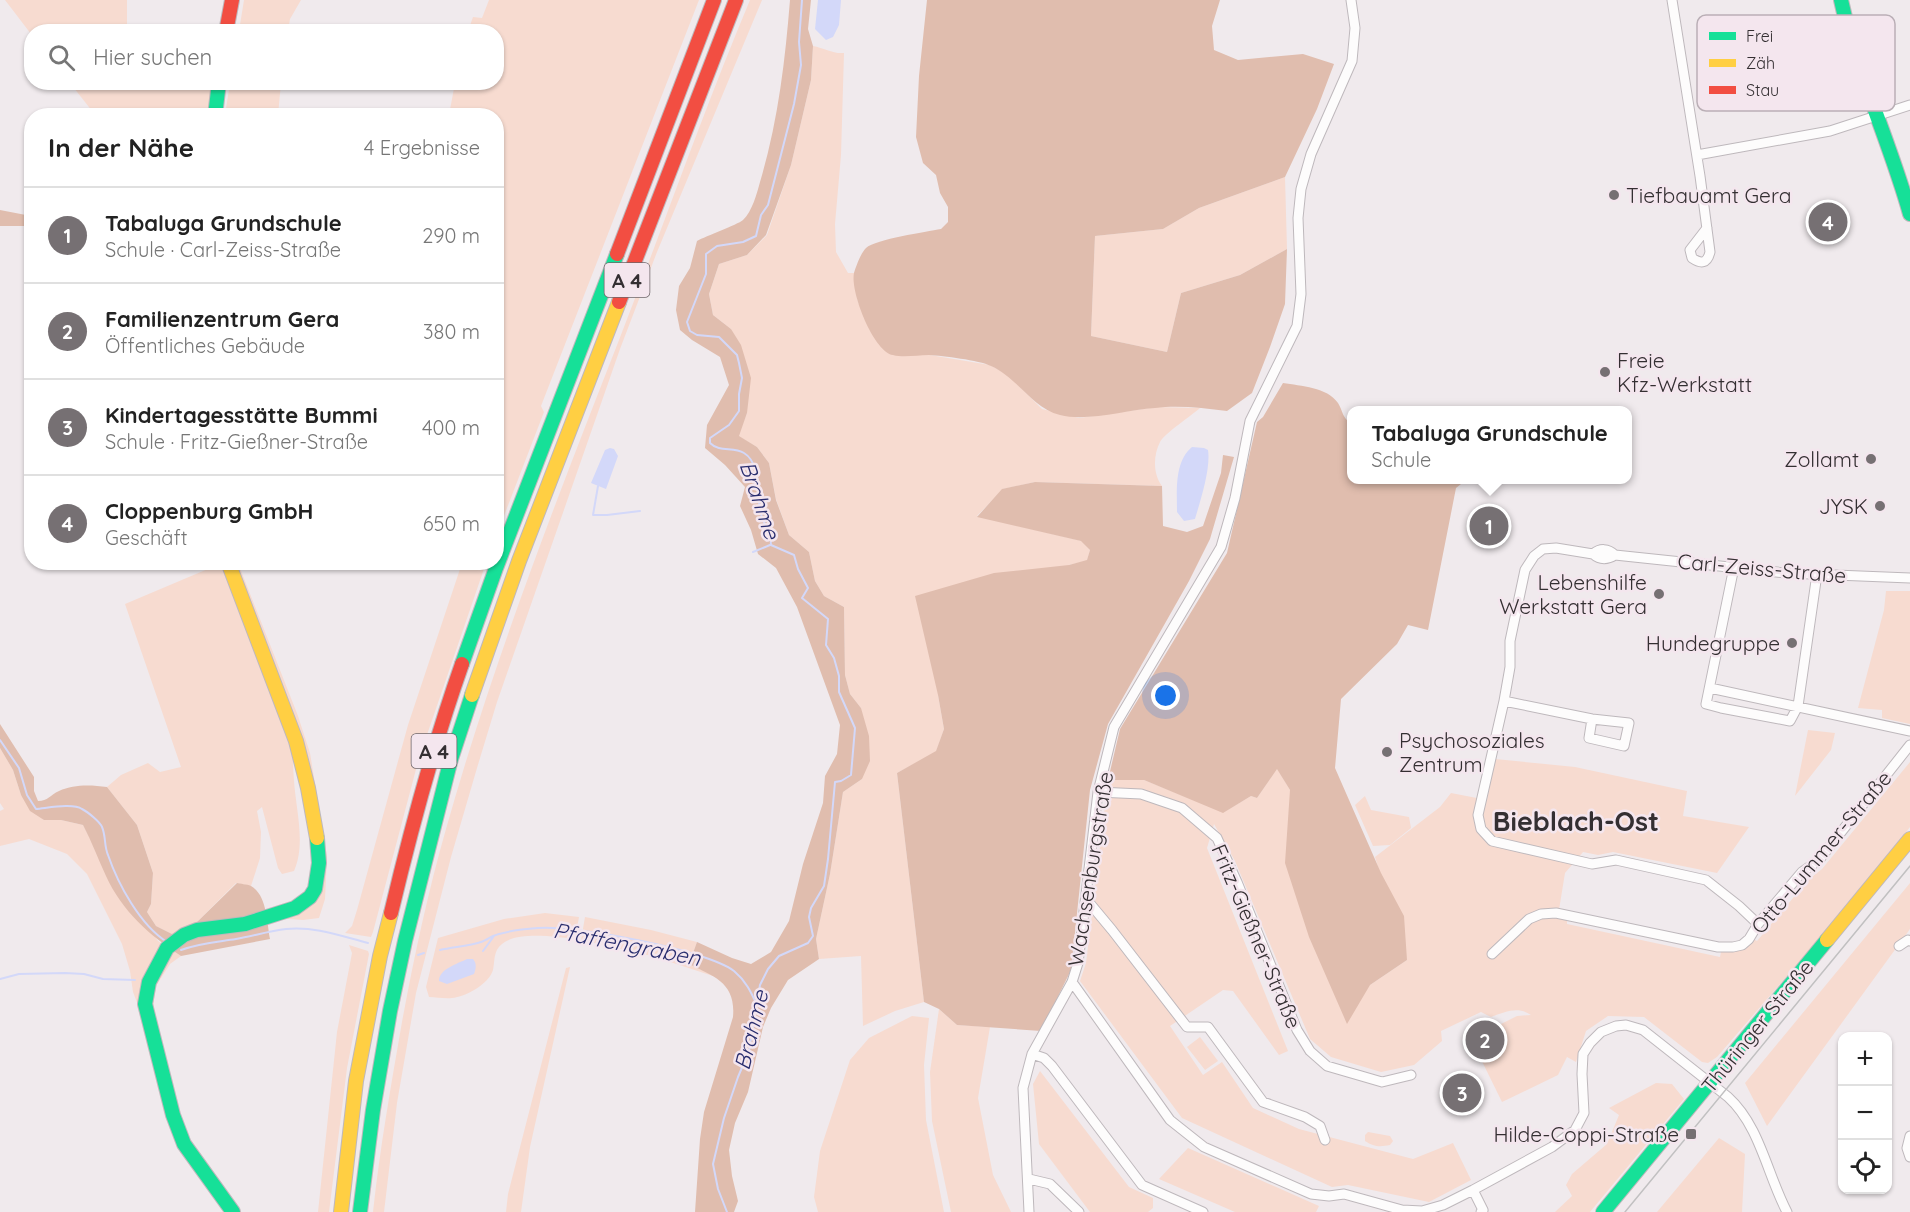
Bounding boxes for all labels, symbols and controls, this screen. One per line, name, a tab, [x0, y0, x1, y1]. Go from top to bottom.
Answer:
legend	[1697, 15, 1895, 111]
search box	[24, 24, 504, 90]
text: Frei	[1746, 26, 1773, 46]
icon: search	[45, 41, 78, 74]
text: Hier suchen	[93, 43, 212, 71]
text: Zäh	[1746, 53, 1775, 73]
text: Stau	[1746, 80, 1779, 100]
text: In der Nähe	[48, 131, 194, 164]
text: 4 Ergebnisse	[364, 135, 480, 160]
place label: Tiefbauamt Gera	[1626, 182, 1792, 208]
marker: Tiefbauamt Gera	[1607, 188, 1621, 202]
pin: 4	[1808, 200, 1848, 244]
text: Tabaluga Grundschule	[105, 209, 342, 237]
text: 1	[64, 223, 71, 248]
text: 290 m	[422, 223, 480, 248]
text: Schule · Carl-Zeiss-Straße	[105, 237, 341, 262]
road number: A 4	[604, 263, 650, 297]
text: Familienzentrum Gera	[105, 305, 339, 333]
text: 2	[62, 319, 73, 344]
text: 380 m	[423, 319, 480, 344]
text: Öffentliches Gebäude	[105, 333, 305, 358]
place label: Freie Kfz-Werkstatt	[1617, 347, 1752, 397]
marker: Freie Kfz-Werkstatt	[1598, 365, 1612, 379]
text: Kindertagesstätte Bummi	[105, 401, 378, 429]
popup	[1347, 406, 1632, 484]
text: 3	[62, 415, 73, 440]
text: 400 m	[422, 415, 480, 440]
text: Tabaluga Grundschule	[1371, 419, 1608, 447]
text: Schule · Fritz-Gießner-Straße	[105, 429, 368, 454]
place label: Zollamt	[1784, 446, 1859, 472]
text: Schule	[1371, 447, 1431, 472]
marker: Zollamt	[1864, 452, 1878, 466]
water label: Brahme	[734, 457, 787, 544]
place label: JYSK	[1819, 493, 1868, 519]
text: Cloppenburg GmbH	[105, 497, 313, 525]
marker: JYSK	[1873, 499, 1887, 513]
pin: 1	[1470, 504, 1508, 548]
text: 4	[62, 511, 73, 536]
text: 650 m	[423, 511, 480, 536]
text: Geschäft	[105, 525, 187, 550]
street label: Carl-Zeiss-Straße	[1677, 548, 1847, 588]
place label: Lebenshilfe Werkstatt Gera	[1499, 569, 1647, 619]
marker: Lebenshilfe Werkstatt Gera	[1652, 587, 1666, 601]
place label: Hundegruppe	[1646, 630, 1780, 656]
marker: Hundegruppe	[1785, 636, 1799, 650]
your location	[1151, 681, 1180, 710]
place label: Psychosoziales Zentrum	[1399, 727, 1545, 777]
road number: A 4	[412, 734, 456, 768]
marker: Psychosoziales Zentrum	[1380, 745, 1394, 759]
street label: Otto-Lummer-Straße	[1745, 765, 1897, 939]
street label: Wachsenburgstraße	[1062, 770, 1118, 968]
district label: Bieblach-Ost	[1493, 804, 1659, 838]
street label: Fritz-Gießner-Straße	[1206, 840, 1308, 1032]
water label: Pfaffengraben	[551, 916, 704, 972]
street label: Thüringer Straße	[1695, 954, 1819, 1098]
water label: Brahme	[728, 986, 775, 1073]
pin: 2	[1466, 1018, 1504, 1062]
map controls	[1838, 1032, 1892, 1194]
button: +	[1838, 1032, 1892, 1086]
pin: 3	[1442, 1070, 1482, 1116]
button: −	[1838, 1086, 1892, 1140]
place label: Hilde-Coppi-Straße	[1493, 1121, 1679, 1147]
marker: Hilde-Coppi-Straße	[1684, 1127, 1698, 1141]
button: locate	[1838, 1140, 1892, 1194]

